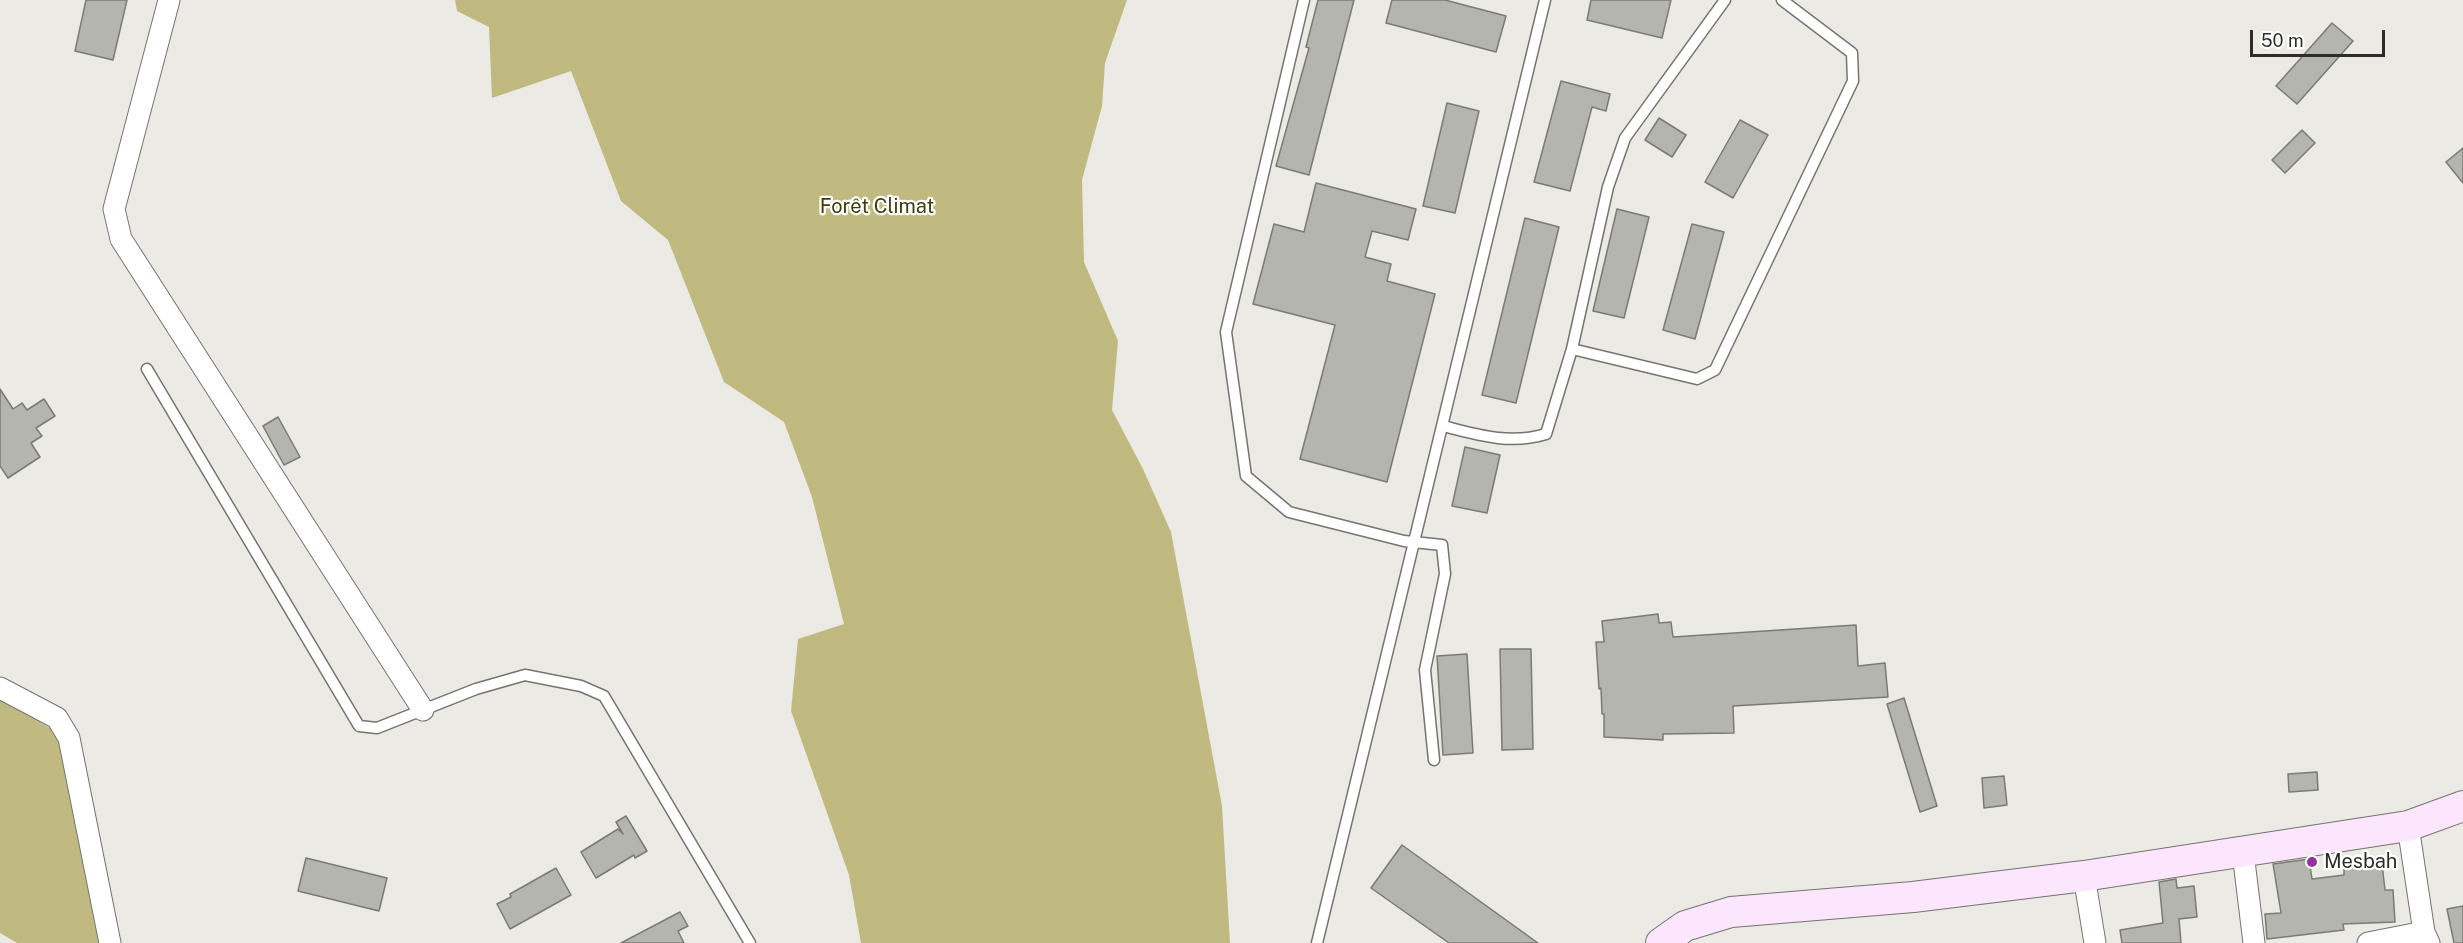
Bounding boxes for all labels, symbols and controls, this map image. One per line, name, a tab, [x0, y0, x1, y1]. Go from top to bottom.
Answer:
scale bar	[2253, 18, 2388, 56]
text: 50 m	[2261, 30, 2304, 51]
park label: Forêt Climat	[820, 195, 934, 219]
place label: Mesbah	[2324, 850, 2397, 874]
marker: Mesbah	[2305, 855, 2319, 869]

